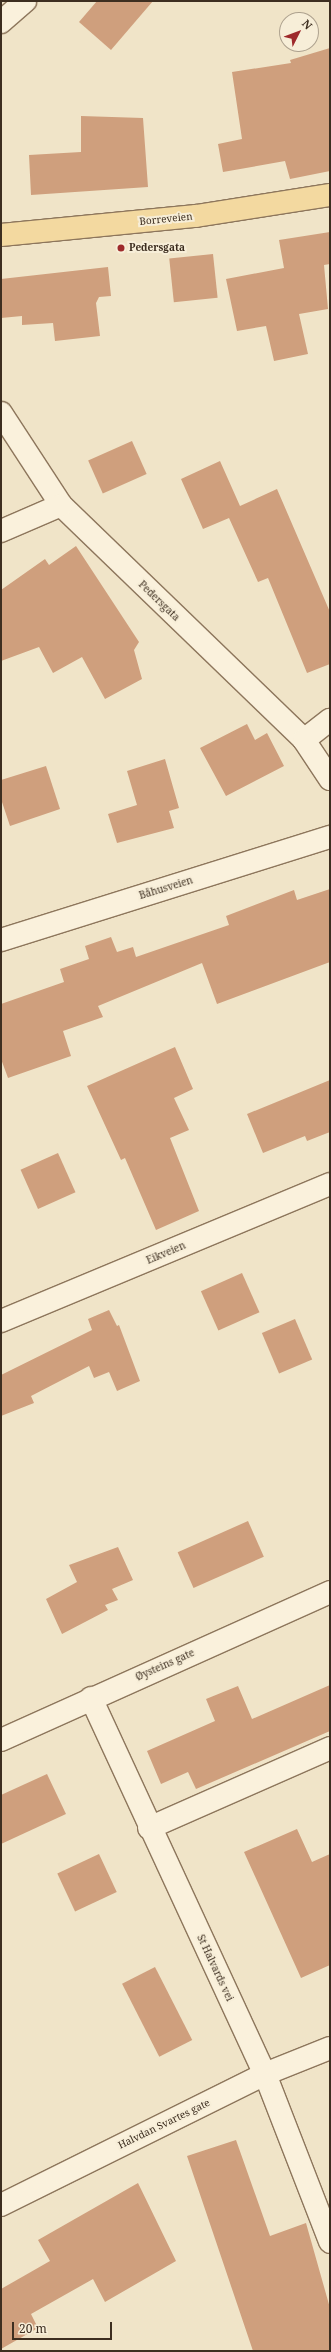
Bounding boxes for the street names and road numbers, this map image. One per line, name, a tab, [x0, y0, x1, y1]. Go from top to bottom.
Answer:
street label: Borreveien	[139, 210, 193, 228]
street label: Pedersgata	[136, 579, 182, 623]
street label: Båhusveien	[138, 874, 194, 902]
street label: Eikveien	[145, 1239, 187, 1267]
street label: Øysteins gate	[134, 1647, 196, 1683]
street label: St Halvards vei	[194, 1933, 236, 2003]
street label: Halvdan Svartes gate	[116, 2097, 212, 2151]

